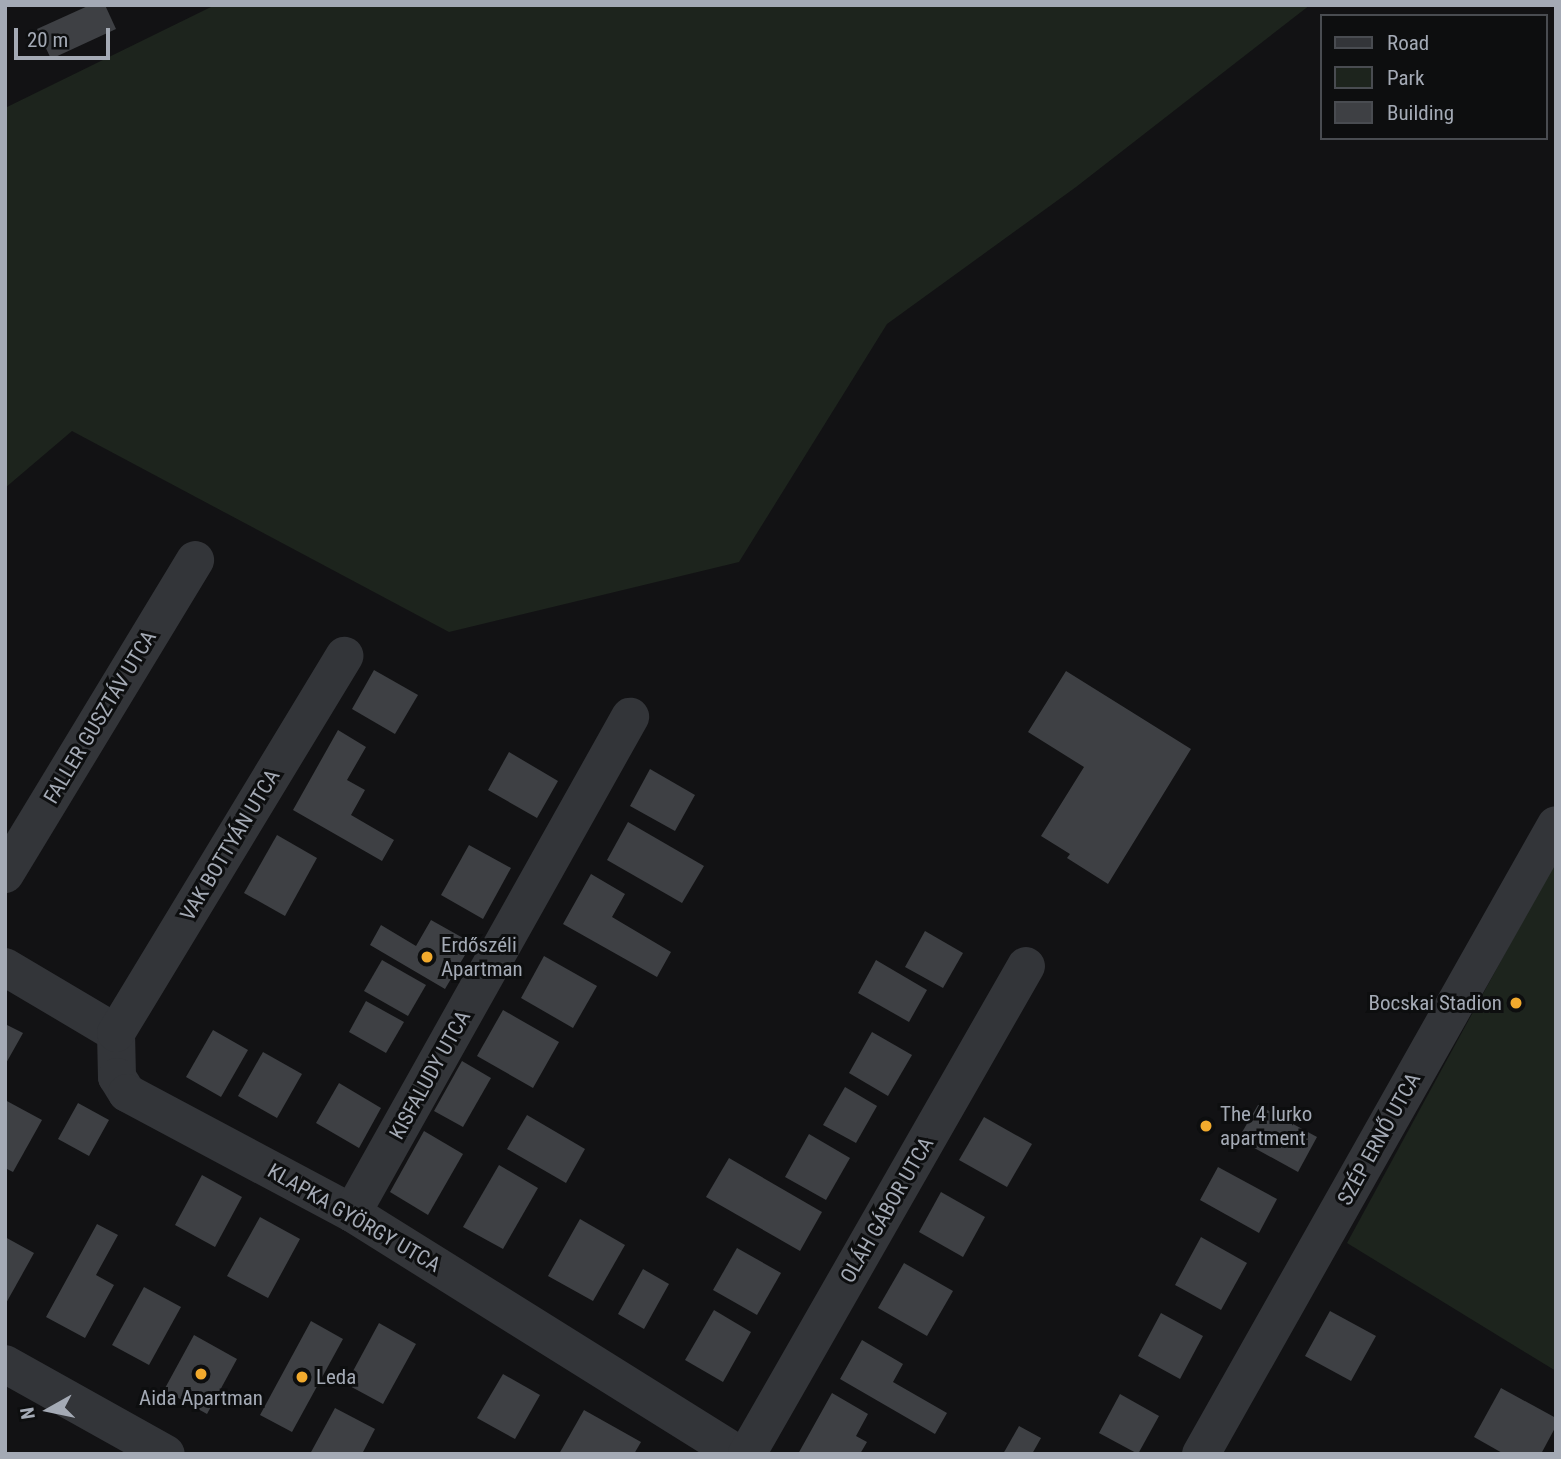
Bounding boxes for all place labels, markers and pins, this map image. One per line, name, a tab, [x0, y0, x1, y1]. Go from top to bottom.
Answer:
place label: Erdőszéli Apartman	[441, 932, 523, 982]
marker: Erdőszéli Apartman	[419, 949, 435, 965]
place label: Bocskai Stadion	[1368, 990, 1502, 1016]
marker: Bocskai Stadion	[1508, 995, 1524, 1011]
place label: The 4 lurko apartment	[1220, 1101, 1312, 1151]
marker: The 4 lurko apartment	[1198, 1118, 1214, 1134]
place label: Leda	[316, 1364, 356, 1390]
marker: Aida Apartman	[193, 1366, 209, 1382]
marker: Leda	[294, 1369, 310, 1385]
place label: Aida Apartman	[139, 1385, 263, 1411]

